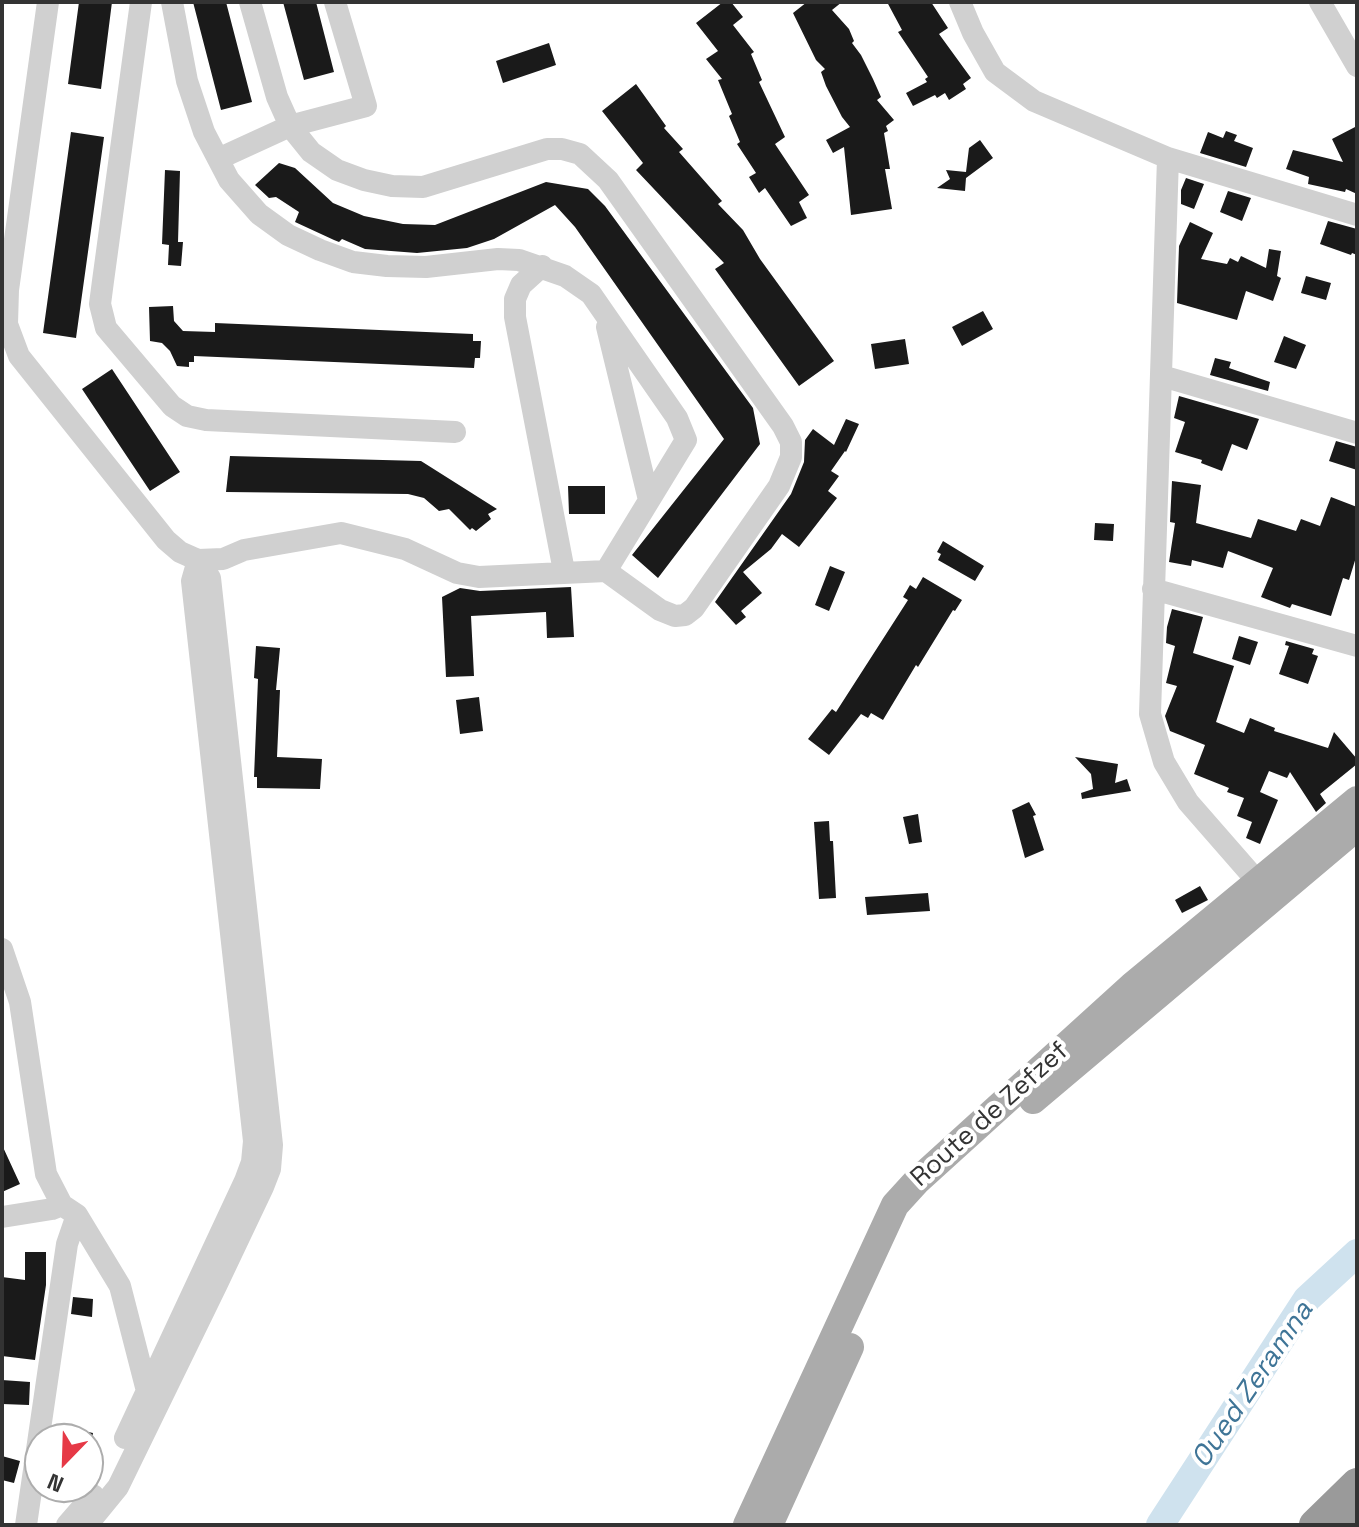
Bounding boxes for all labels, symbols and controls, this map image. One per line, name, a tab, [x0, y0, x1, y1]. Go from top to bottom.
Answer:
street label: Route de Zefzef	[905, 1036, 1075, 1194]
water label: Oued Zeramna	[1185, 1295, 1321, 1475]
north arrow	[24, 1423, 104, 1503]
text: N	[43, 1467, 68, 1499]

